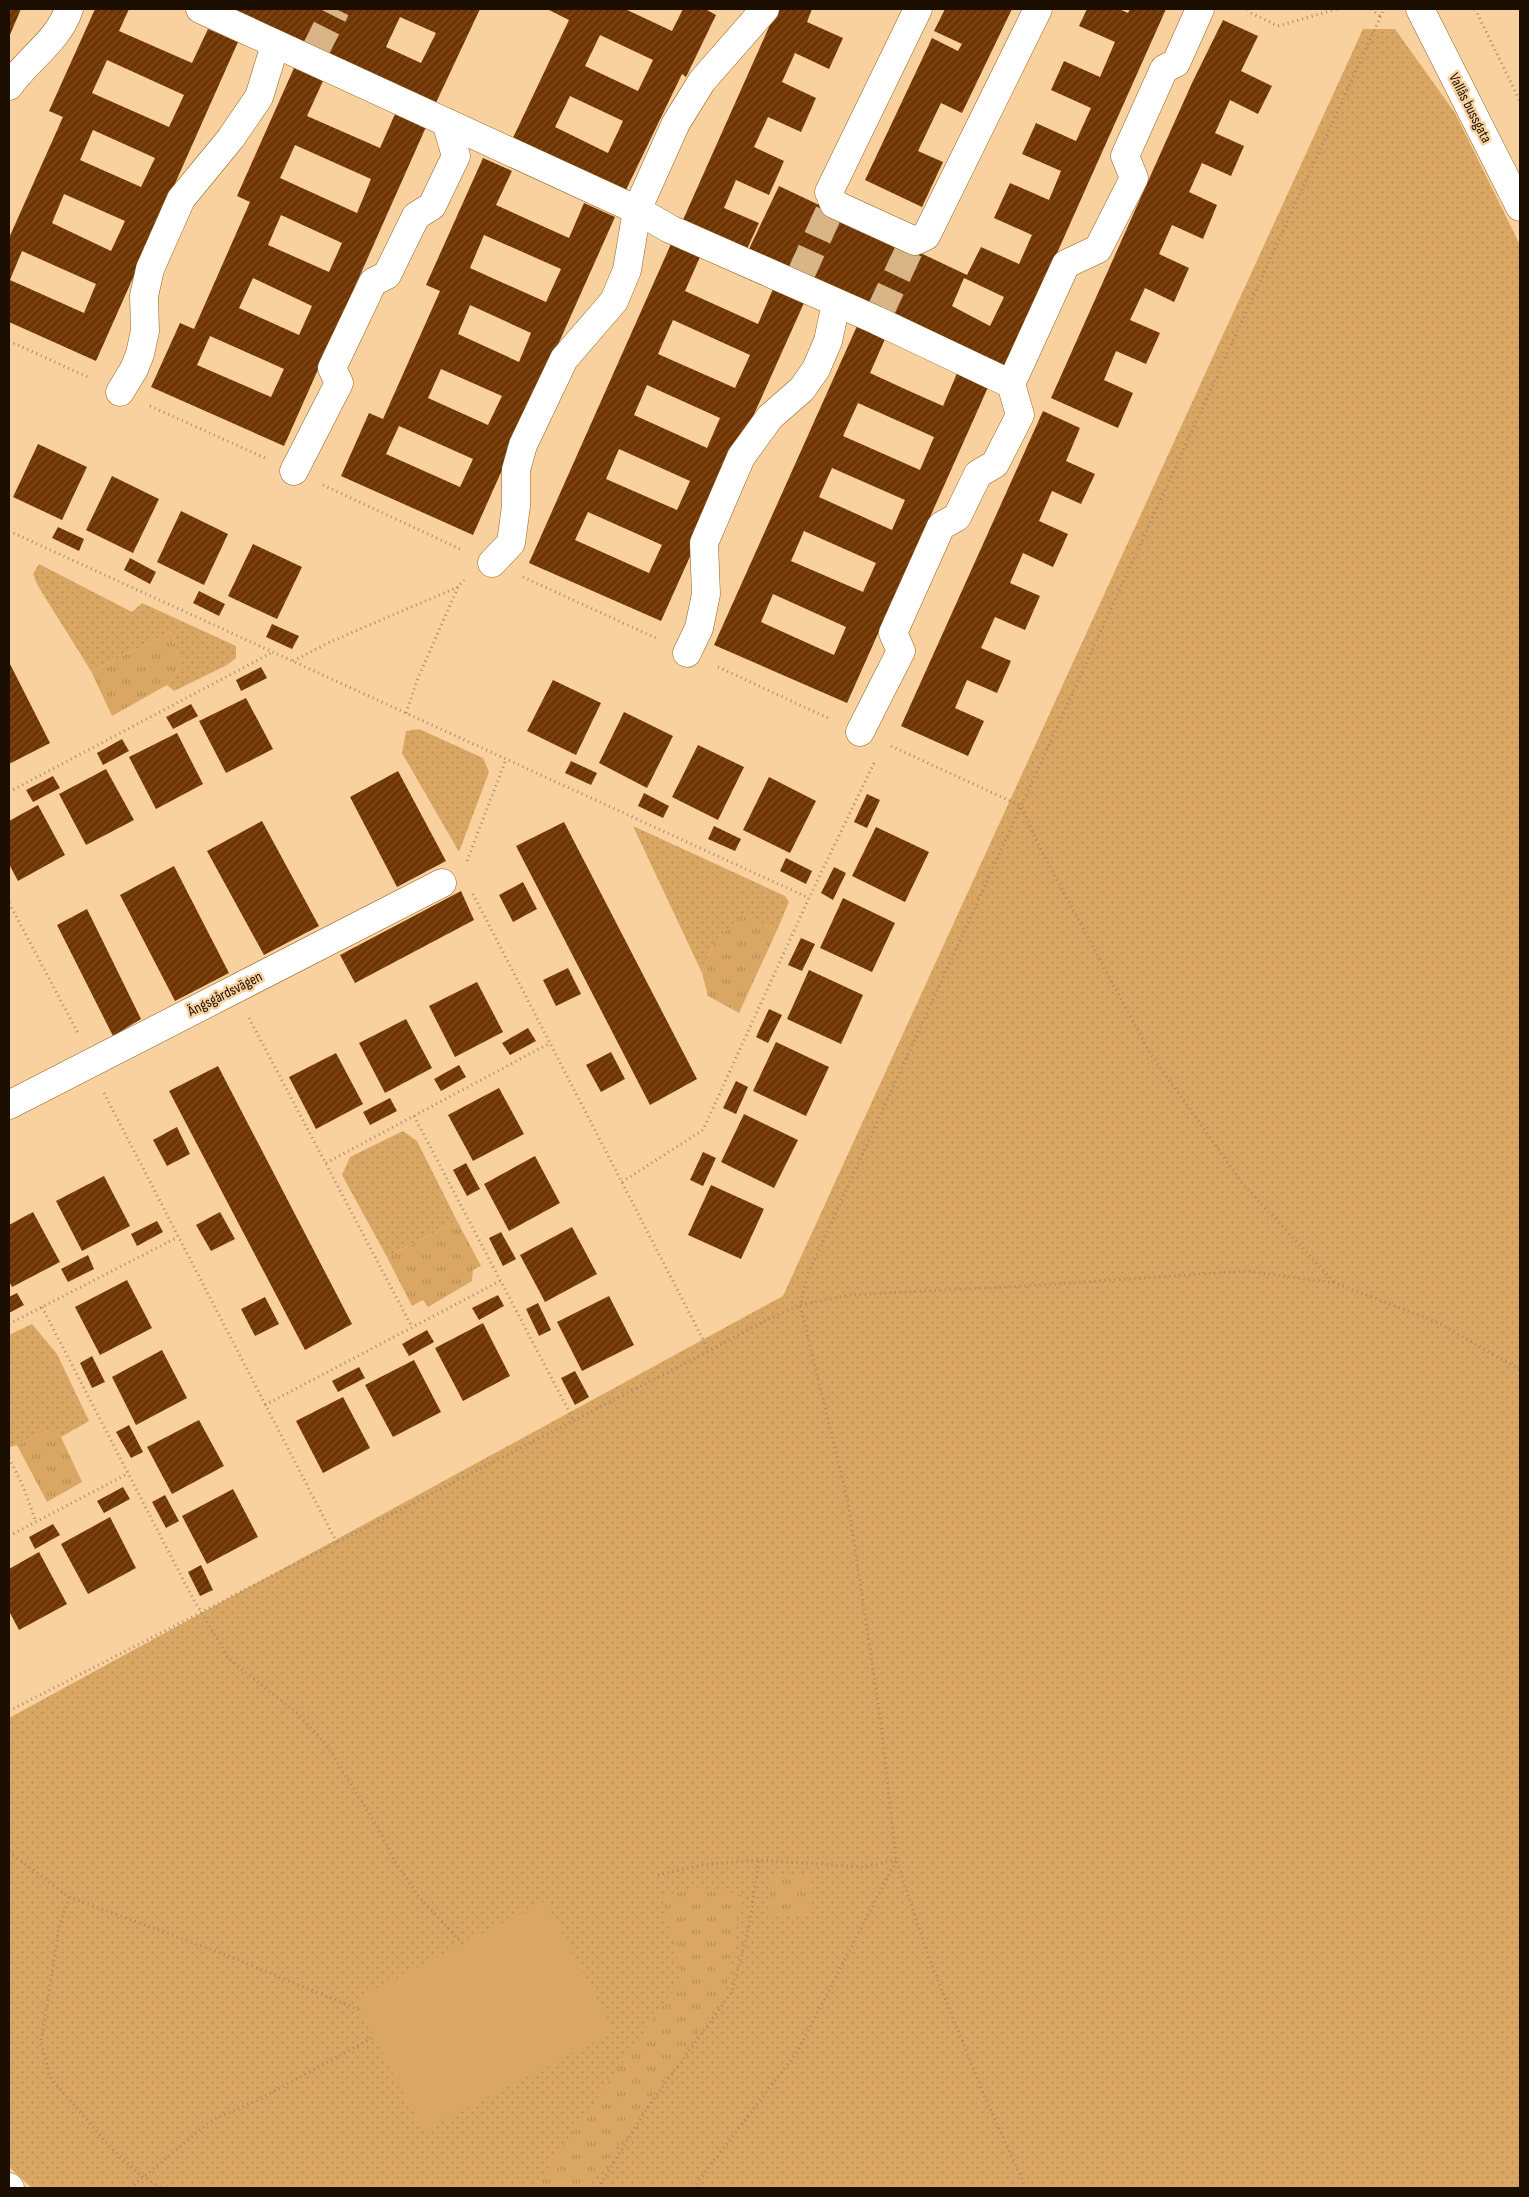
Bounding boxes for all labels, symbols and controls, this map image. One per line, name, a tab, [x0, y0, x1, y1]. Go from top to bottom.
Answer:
street label: Vallås bussgata	[1444, 70, 1496, 146]
street label: Ängsgårdsvägen	[184, 967, 266, 1021]

